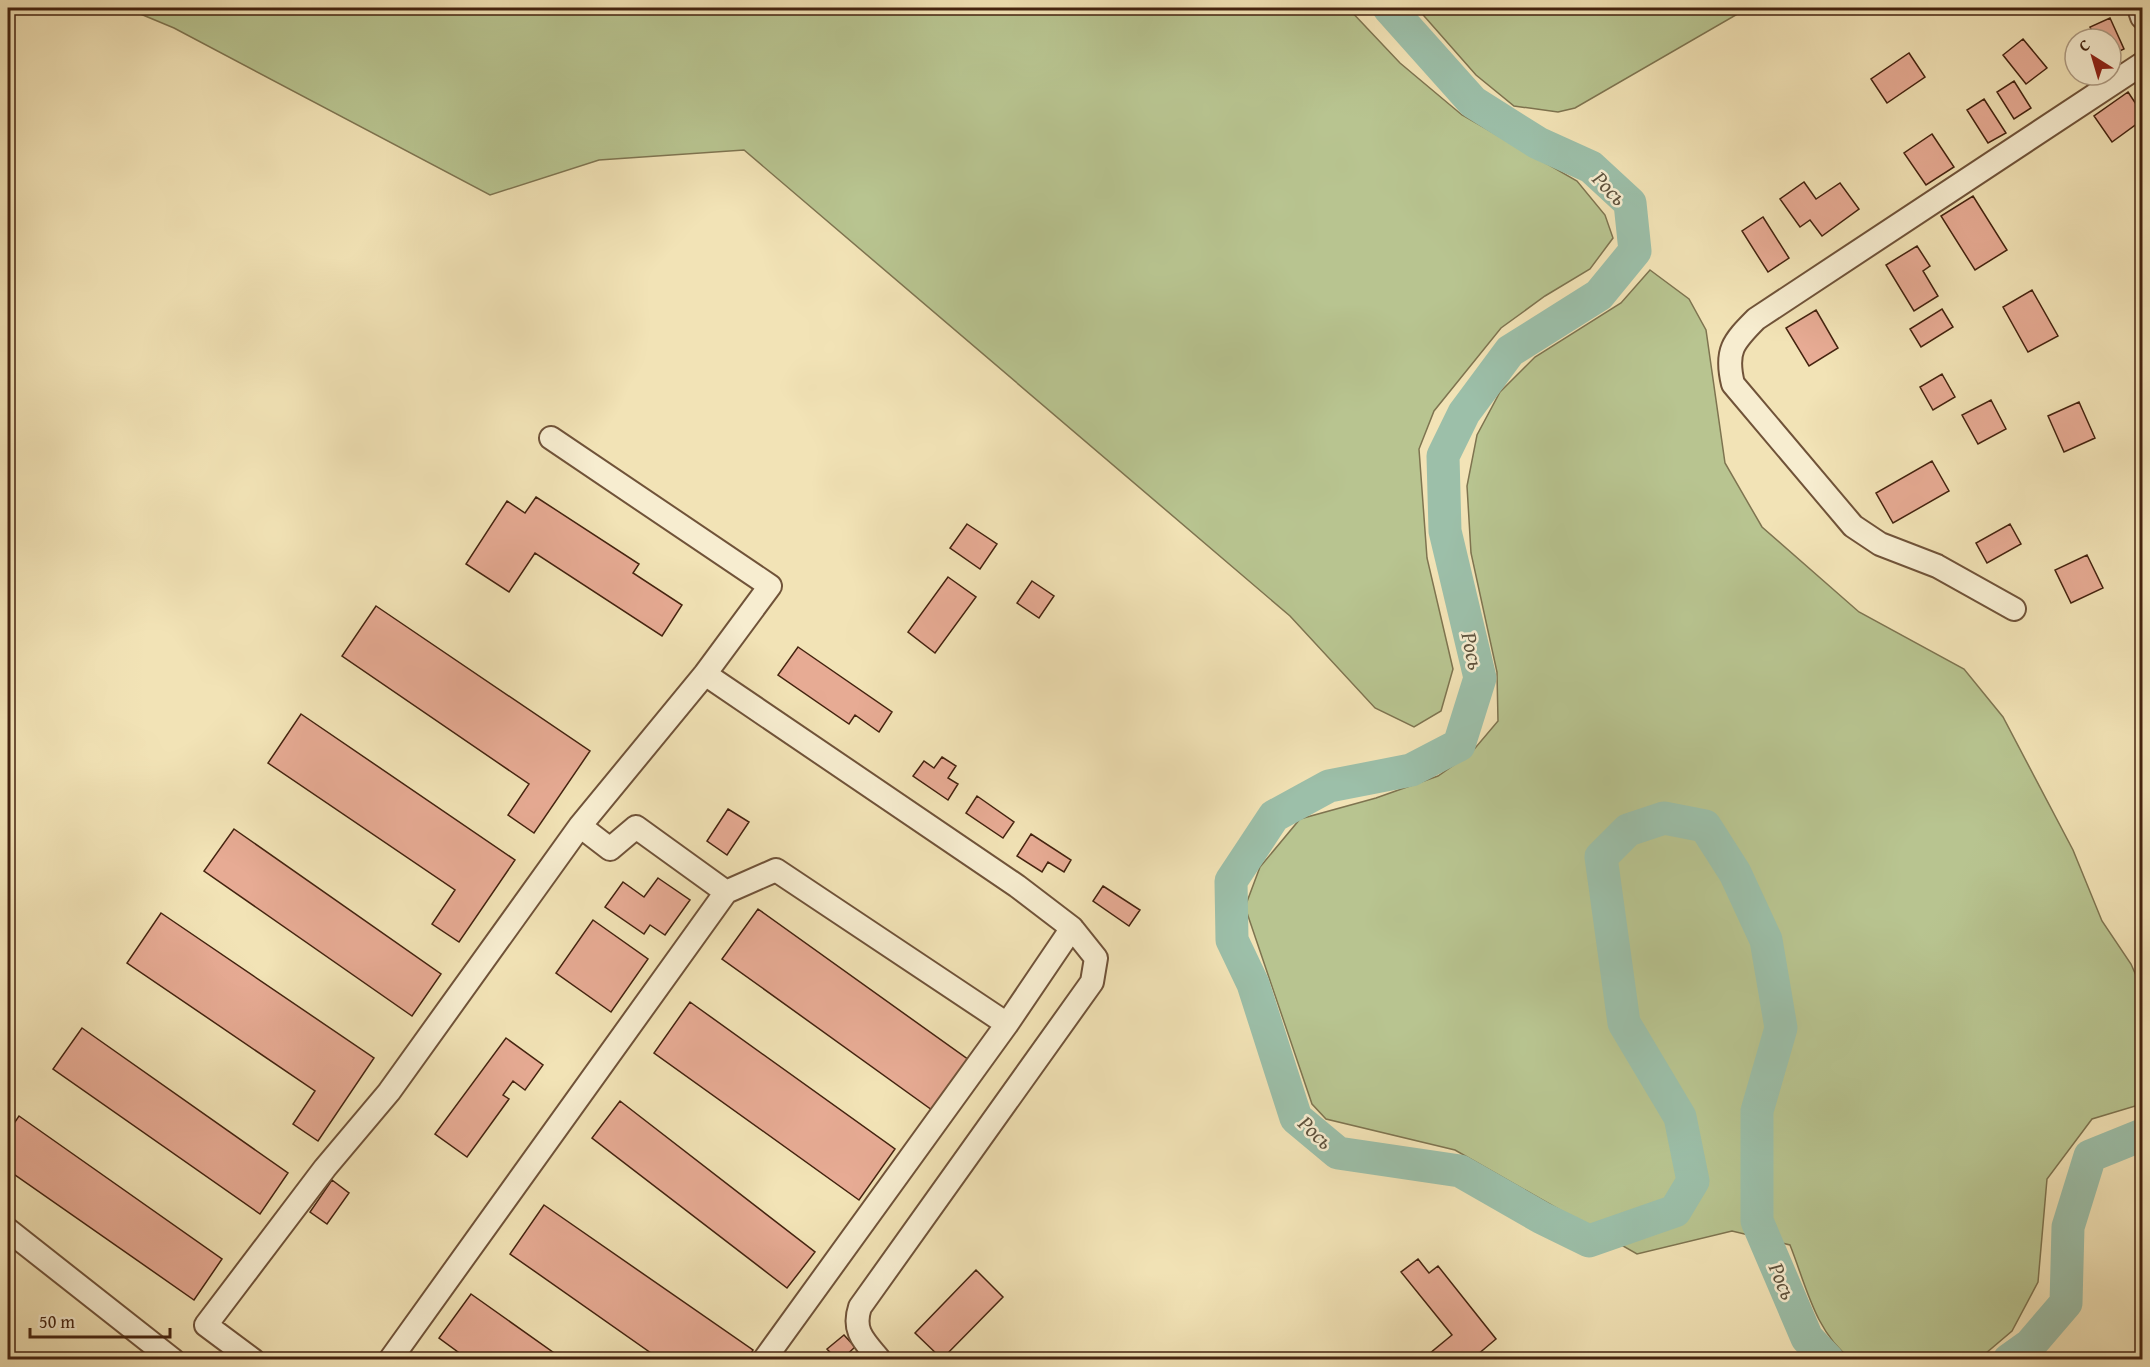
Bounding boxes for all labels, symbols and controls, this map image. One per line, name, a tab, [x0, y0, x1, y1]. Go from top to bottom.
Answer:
north arrow	[2063, 27, 2123, 87]
text: С	[2073, 33, 2095, 57]
water label: Рось	[1585, 162, 1635, 213]
water label: Рось	[1453, 628, 1493, 673]
water label: Рось	[1290, 1107, 1341, 1157]
water label: Рось	[1760, 1256, 1805, 1305]
scale bar	[30, 1301, 170, 1339]
text: 50 m	[39, 1308, 75, 1335]

